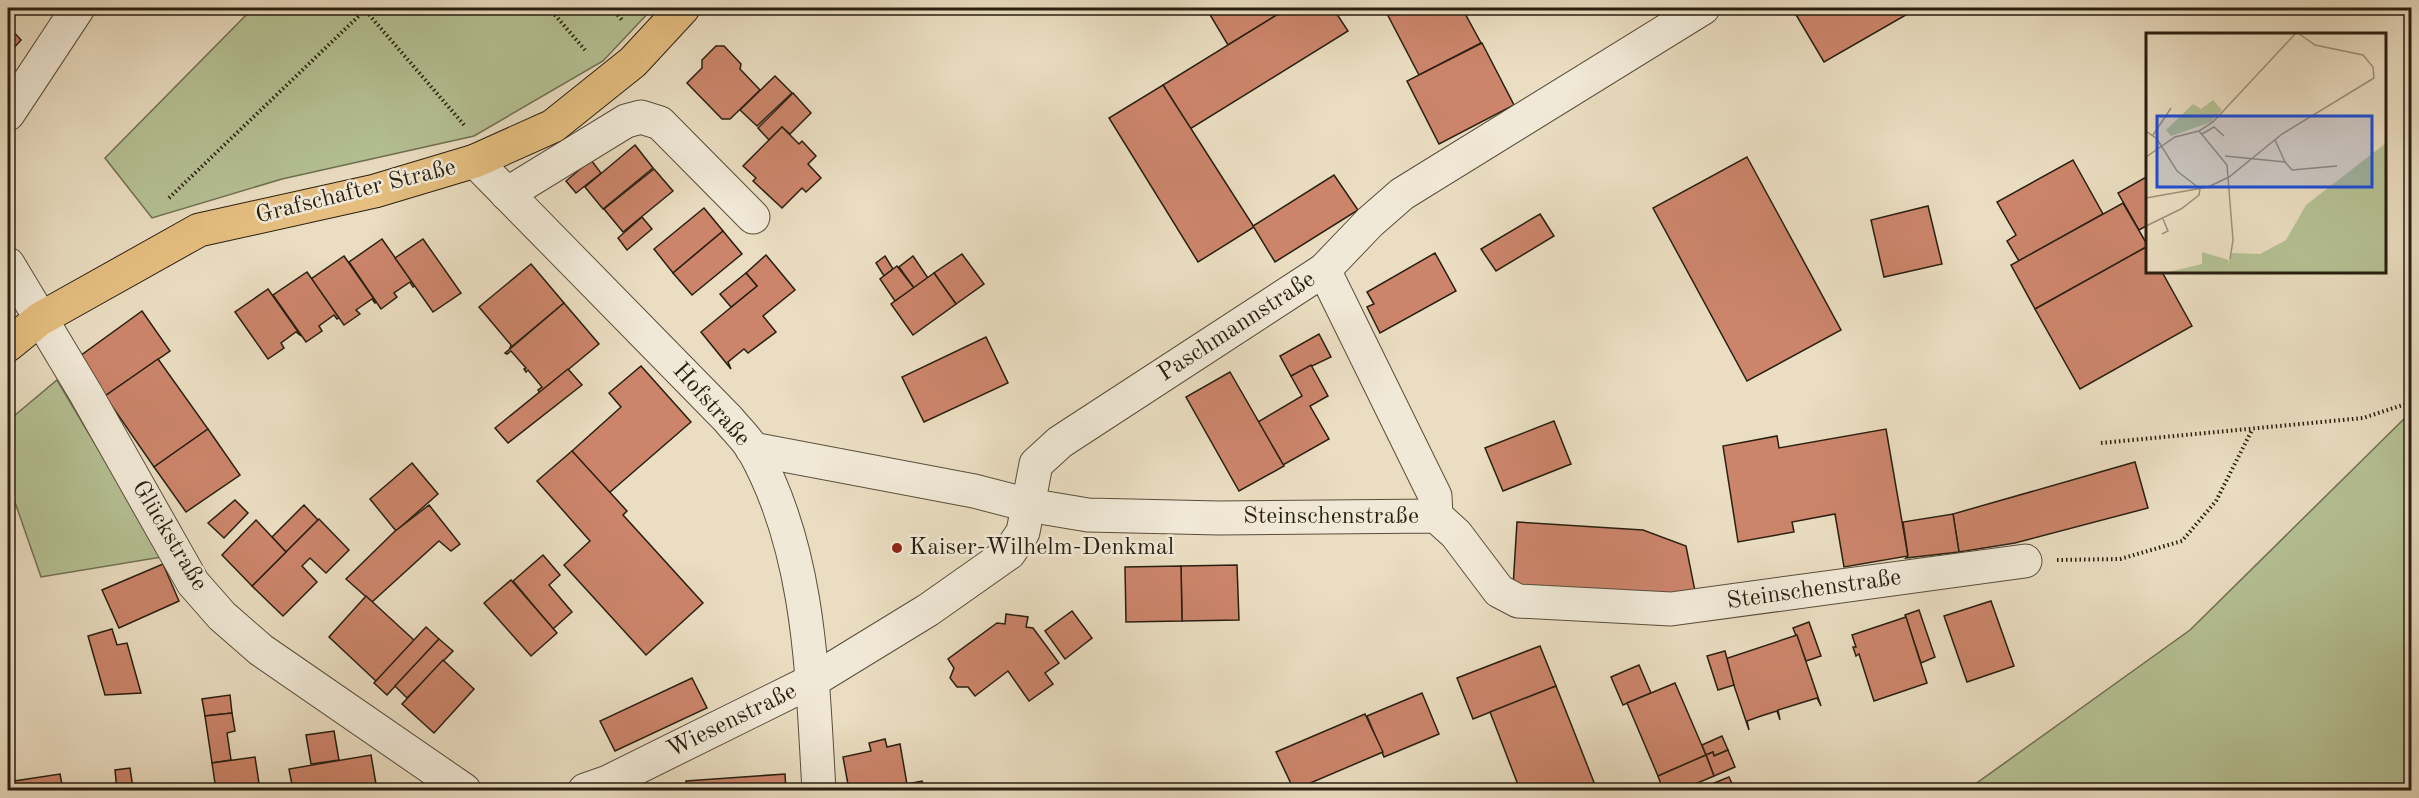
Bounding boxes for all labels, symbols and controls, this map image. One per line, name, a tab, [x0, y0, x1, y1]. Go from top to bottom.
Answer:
inset map	[2146, 33, 2386, 273]
street label: Grafschafter Straße	[254, 156, 458, 228]
street label: Paschmannstraße	[1154, 267, 1320, 387]
street label: Hofstraße	[668, 359, 754, 451]
street label: Glückstraße	[127, 477, 211, 595]
street label: Steinschenstraße	[1243, 505, 1419, 529]
place label: Kaiser-Wilhelm-Denkmal	[909, 536, 1174, 560]
marker: Kaiser-Wilhelm-Denkmal	[890, 541, 904, 555]
street label: Steinschenstraße	[1725, 566, 1903, 614]
street label: Wiesenstraße	[664, 679, 800, 763]

